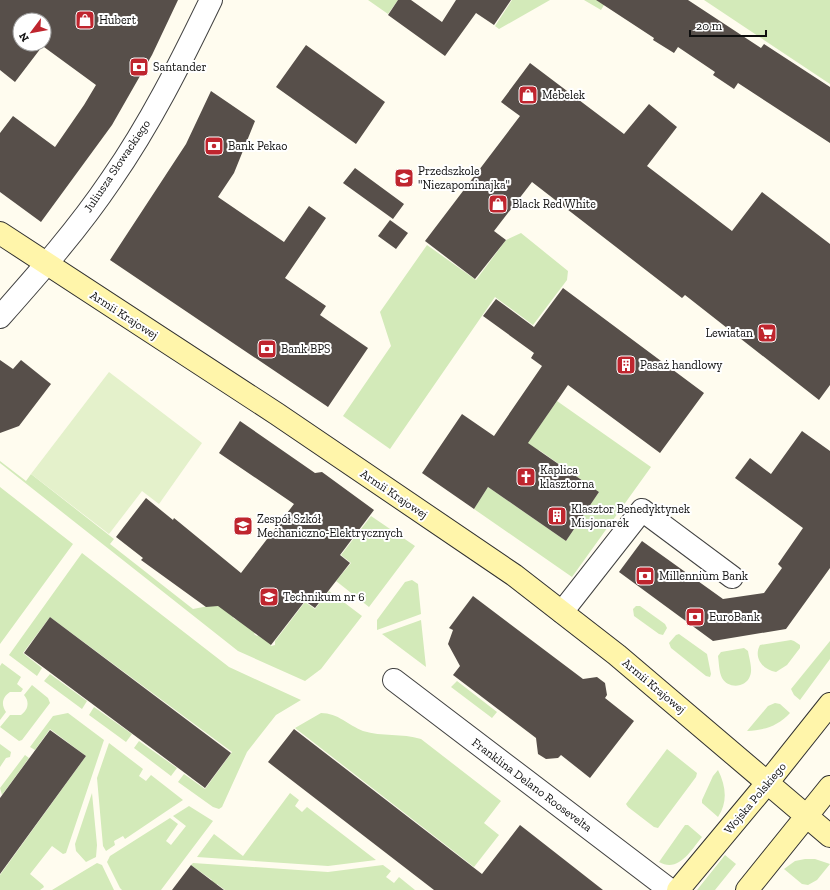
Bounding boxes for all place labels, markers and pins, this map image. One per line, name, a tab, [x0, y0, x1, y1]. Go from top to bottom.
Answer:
shop icon: Hubert	[74, 9, 96, 31]
place label: Hubert	[99, 13, 137, 27]
bank icon: Santander	[128, 56, 150, 78]
place label: Santander	[153, 60, 206, 74]
shop icon: Mebelek	[517, 84, 539, 106]
place label: Mebelek	[542, 88, 586, 102]
bank icon: Bank Pekao	[203, 135, 225, 157]
place label: Bank Pekao	[228, 139, 287, 153]
place label: Przedszkole "Niezapominajka"	[418, 164, 510, 193]
school or university icon: Przedszkole "Niezapominajka"	[393, 167, 415, 189]
shop icon: Black Red White	[487, 193, 509, 215]
place label: Black Red White	[512, 197, 596, 211]
supermarket icon: Lewiatan	[756, 322, 778, 344]
place label: Lewiatan	[705, 326, 753, 340]
bank icon: Bank BPS	[256, 338, 278, 360]
place label: Bank BPS	[281, 342, 330, 356]
building icon: Pasaż handlowy	[615, 354, 637, 376]
place label: Pasaż handlowy	[640, 358, 723, 372]
place label: Kaplica klasztorna	[540, 463, 595, 491]
church icon: Kaplica klasztorna	[515, 466, 537, 488]
place label: Klasztor Benedyktynek Misjonarek	[571, 502, 691, 531]
building icon: Klasztor Benedyktynek Misjonarek	[546, 505, 568, 527]
place label: Zespół Szkół Mechaniczno-Elektrycznych	[257, 512, 403, 540]
school or university icon: Zespół Szkół Mechaniczno-Elektrycznych	[232, 515, 254, 537]
bank icon: Millennium Bank	[634, 565, 656, 587]
place label: Millennium Bank	[659, 569, 749, 583]
school or university icon: Technikum nr 6	[258, 586, 280, 608]
place label: Technikum nr 6	[283, 590, 365, 604]
bank icon: EuroBank	[684, 606, 706, 628]
place label: EuroBank	[709, 610, 761, 624]

